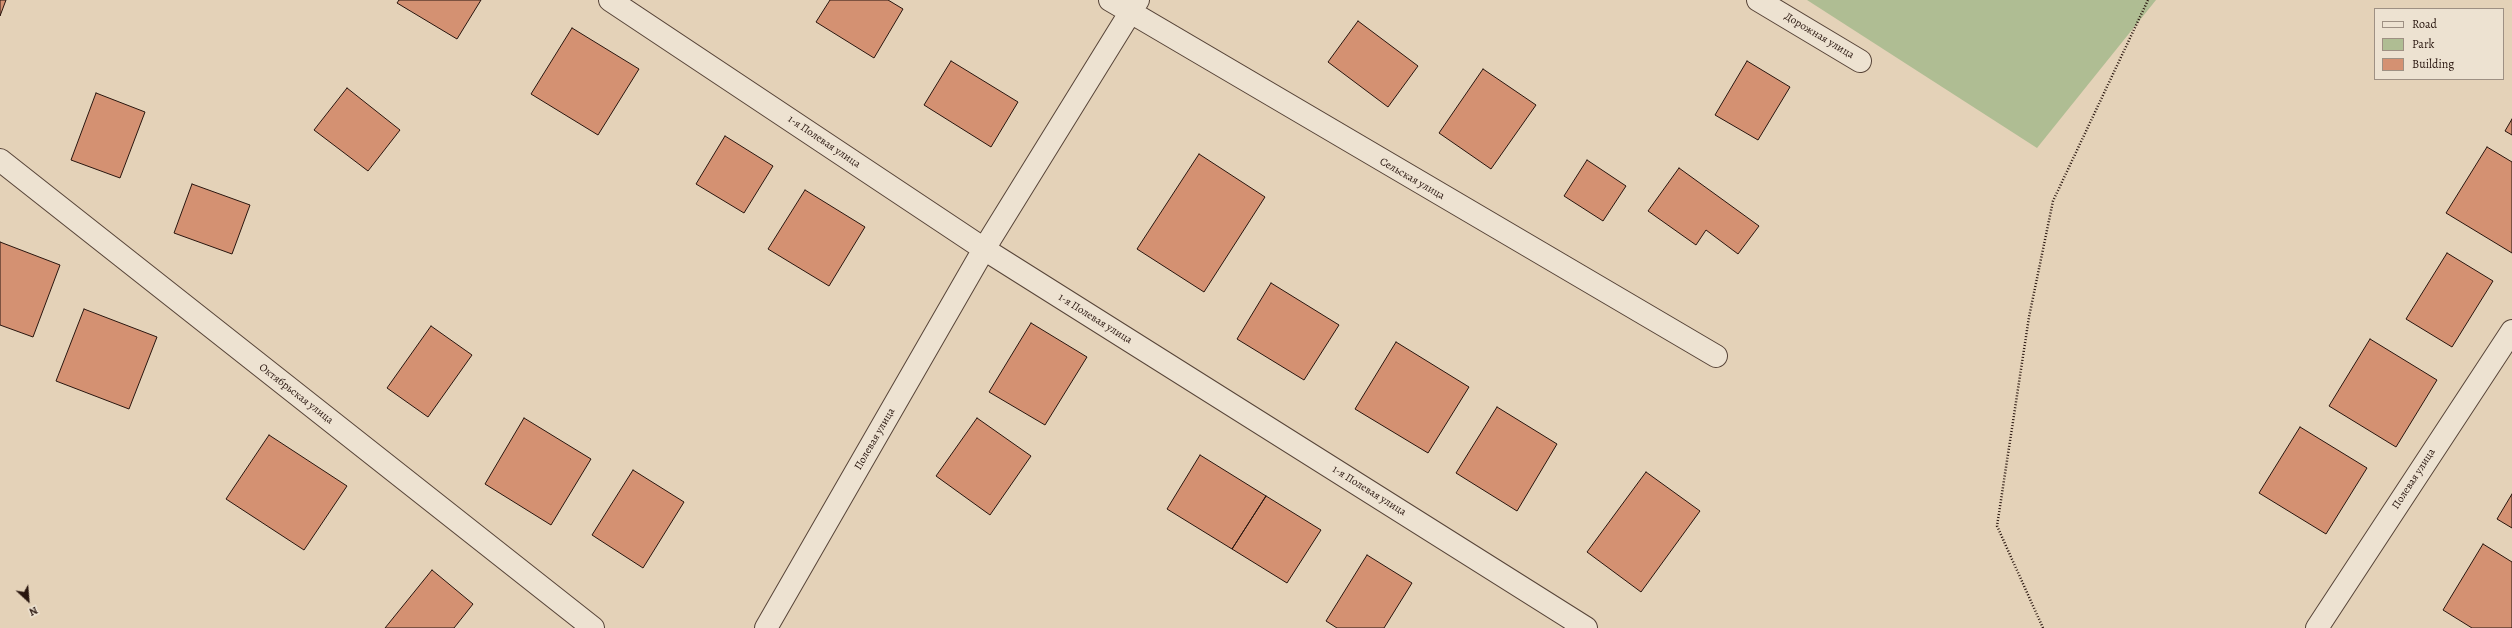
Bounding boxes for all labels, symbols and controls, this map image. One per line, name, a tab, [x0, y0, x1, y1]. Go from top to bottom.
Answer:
legend	[2374, 8, 2504, 80]
street label: Дорожная улица	[1782, 10, 1856, 62]
text: Road	[2412, 16, 2437, 32]
text: Park	[2412, 36, 2435, 52]
text: Building	[2412, 56, 2454, 72]
street label: 1-я Полевая улица	[785, 113, 863, 171]
street label: Сельская улица	[1377, 155, 1447, 203]
street label: 1-я Полевая улица	[1056, 291, 1134, 347]
street label: Октябрьская улица	[256, 361, 336, 427]
street label: Полевая улица	[852, 406, 898, 472]
street label: Полевая улица	[2390, 446, 2438, 512]
street label: 1-я Полевая улица	[1330, 463, 1408, 519]
north arrow	[8, 580, 48, 620]
text: N	[27, 603, 40, 620]

